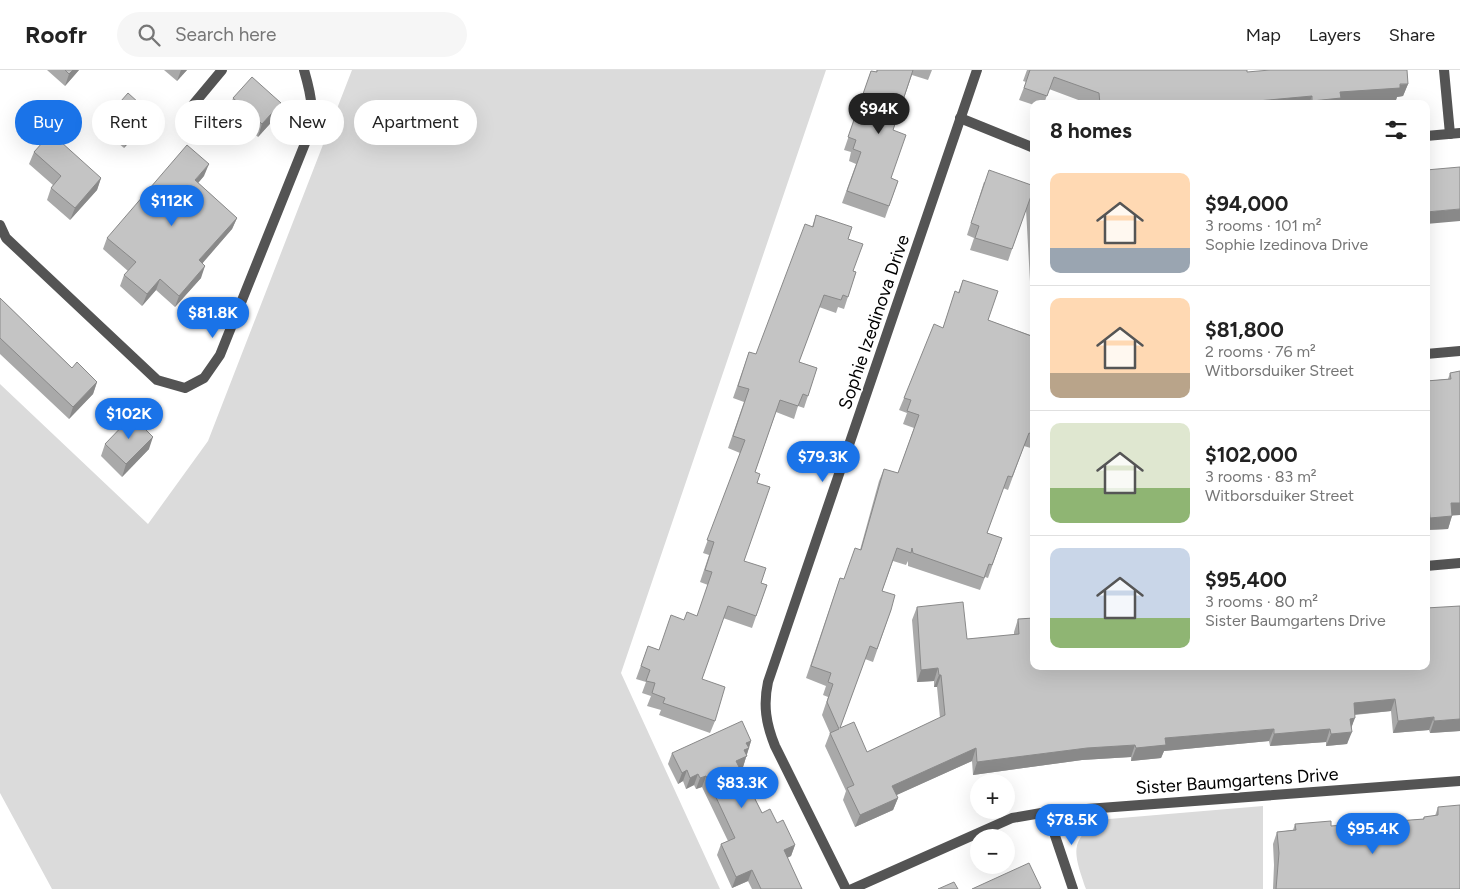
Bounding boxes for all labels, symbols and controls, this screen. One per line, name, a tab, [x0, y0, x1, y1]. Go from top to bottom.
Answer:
search box	[117, 12, 467, 57]
text: Roofr	[25, 20, 87, 49]
icon: search	[135, 21, 163, 49]
text: Search here	[175, 23, 276, 46]
text: Map	[1246, 24, 1281, 46]
text: Layers	[1309, 24, 1361, 46]
text: Share	[1389, 24, 1435, 46]
pin: $94K	[849, 92, 909, 135]
text: $94K	[860, 99, 898, 118]
chip: Buy	[15, 100, 82, 145]
chip: Rent	[92, 100, 165, 145]
chip: Filters	[175, 100, 260, 145]
chip: New	[270, 100, 344, 145]
chip: Apartment	[354, 100, 477, 145]
icon: filters	[1382, 116, 1410, 144]
text: 8 homes	[1050, 118, 1132, 143]
pin: $112K	[137, 184, 207, 227]
text: $112K	[151, 191, 193, 210]
text: $94,000	[1205, 191, 1288, 216]
icon: home	[1090, 193, 1150, 253]
text: 3 rooms · 101 m²	[1205, 216, 1321, 235]
street label: Sophie Izedinova Drive	[834, 231, 914, 412]
text: Sophie Izedinova Drive	[1205, 235, 1368, 254]
pin: $81.8K	[172, 296, 254, 339]
text: $81.8K	[188, 303, 238, 322]
text: $81,800	[1205, 317, 1284, 342]
icon: home	[1090, 318, 1150, 378]
text: 2 rooms · 76 m²	[1205, 342, 1316, 361]
text: Witborsduiker Street	[1205, 361, 1354, 380]
pin: $102K	[94, 398, 164, 440]
text: $102K	[106, 404, 152, 423]
pin: $79.3K	[782, 440, 864, 483]
text: $102,000	[1205, 442, 1297, 467]
icon: home	[1090, 443, 1150, 503]
text: $79.3K	[798, 447, 848, 466]
text: 3 rooms · 83 m²	[1205, 467, 1317, 486]
text: Witborsduiker Street	[1205, 486, 1354, 505]
text: $95,400	[1205, 567, 1287, 592]
icon: home	[1090, 568, 1150, 628]
text: 3 rooms · 80 m²	[1205, 592, 1318, 611]
text: Sister Baumgartens Drive	[1205, 611, 1386, 630]
street label: Sister Baumgartens Drive	[1135, 763, 1339, 799]
pin: $83.3K	[701, 766, 783, 809]
text: $83.3K	[716, 773, 768, 792]
map controls	[970, 774, 1015, 874]
button: +	[970, 774, 1015, 819]
pin: $78.5K	[1031, 804, 1113, 846]
text: $78.5K	[1046, 810, 1098, 829]
pin: $95.4K	[1332, 812, 1414, 855]
text: $95.4K	[1347, 819, 1399, 838]
button: −	[970, 829, 1015, 874]

